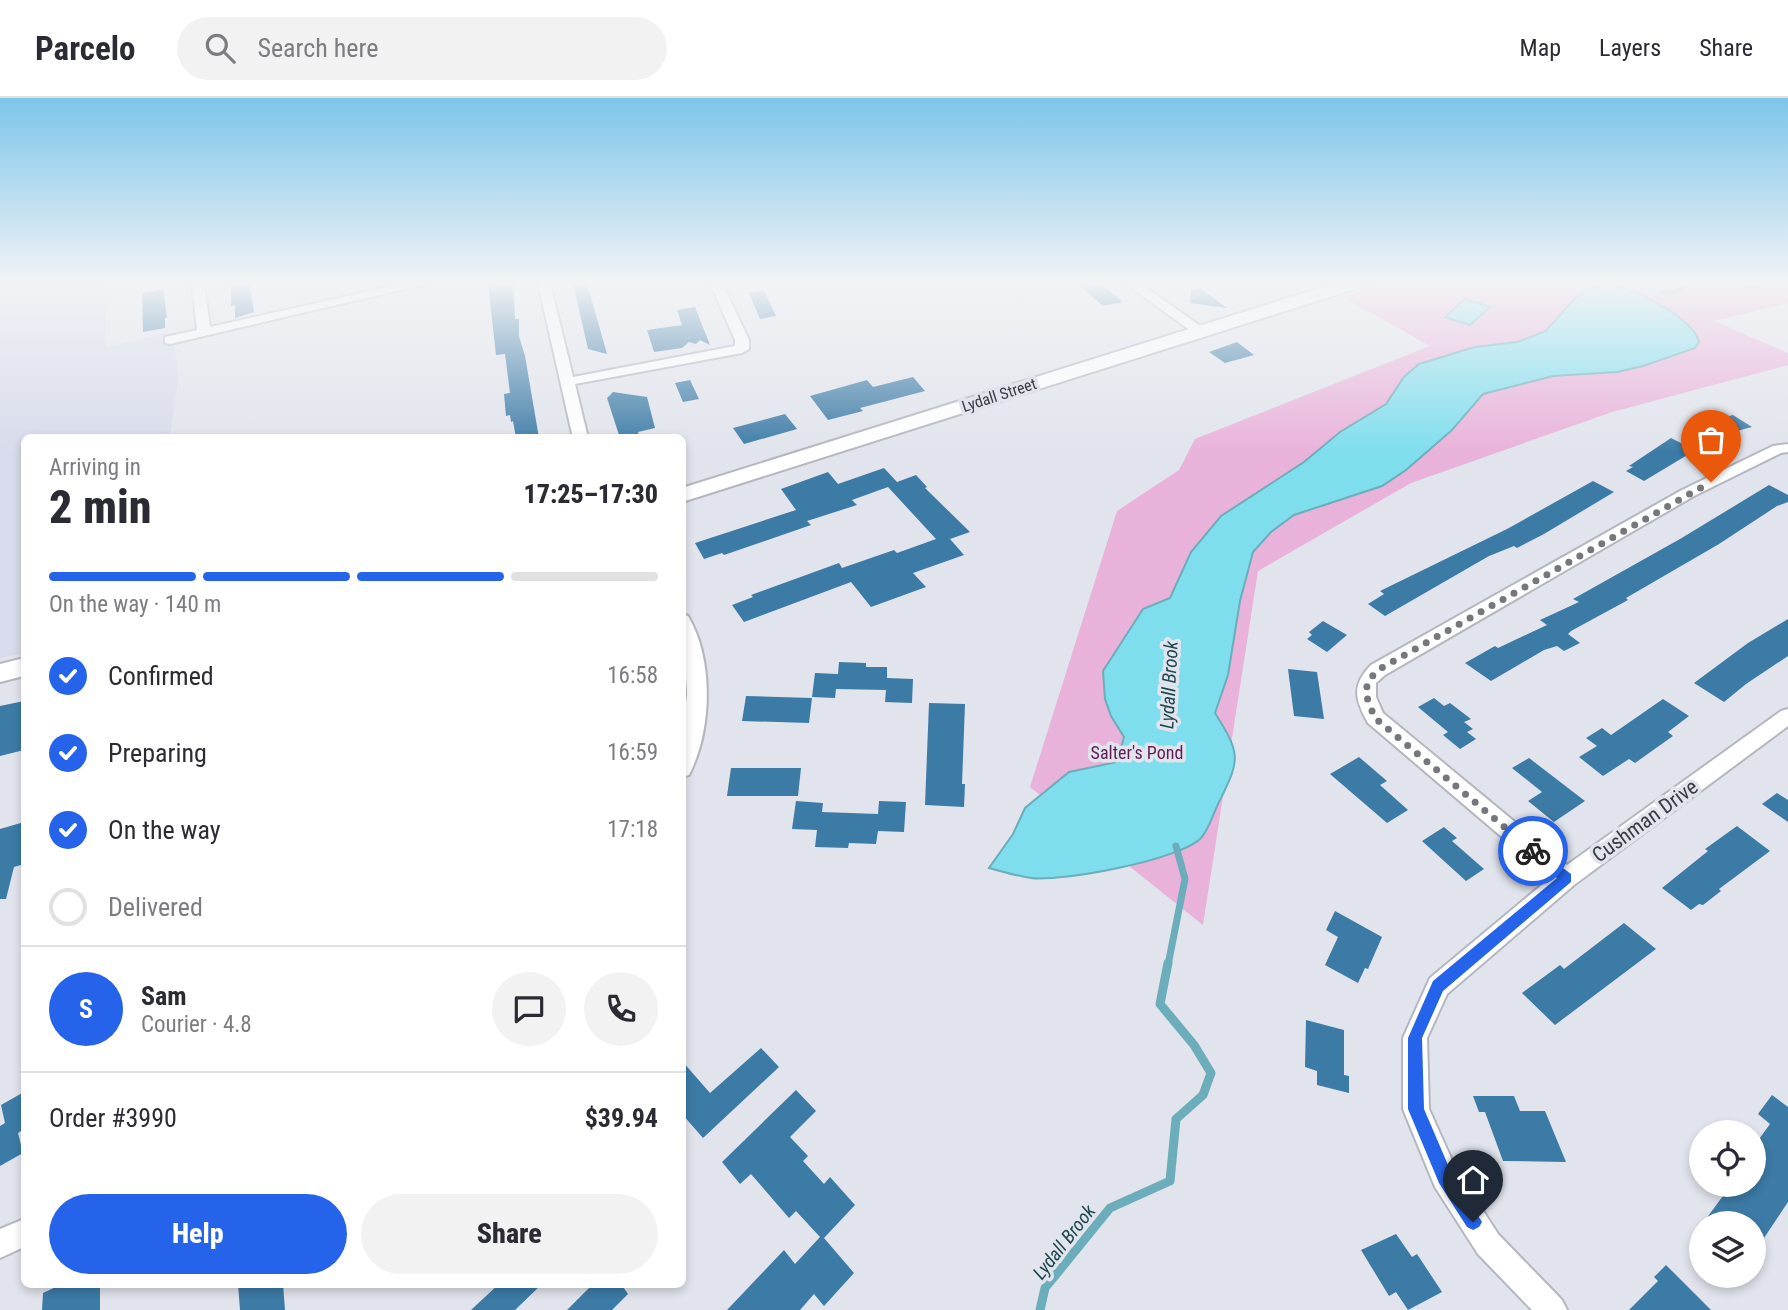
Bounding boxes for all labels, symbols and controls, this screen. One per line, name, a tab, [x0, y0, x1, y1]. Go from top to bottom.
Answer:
search box	[177, 17, 667, 80]
text: Parcelo	[35, 29, 135, 68]
icon: search	[201, 29, 239, 67]
text: Search here	[257, 33, 378, 63]
text: Map	[1520, 34, 1561, 62]
text: Layers	[1599, 34, 1661, 62]
text: Share	[1699, 34, 1753, 62]
street label: Lydall Street	[959, 374, 1039, 416]
pin	[1681, 410, 1741, 482]
icon: bag	[1692, 421, 1730, 459]
text: Arriving in	[49, 454, 141, 481]
text: 17:25–17:30	[524, 479, 658, 509]
text: 2 min	[49, 480, 152, 534]
text: On the way · 140 m	[49, 591, 221, 618]
water label: Lydall Brook	[1155, 640, 1183, 730]
icon: check	[49, 657, 87, 695]
text: Confirmed	[108, 661, 214, 691]
text: 16:58	[607, 662, 658, 689]
icon: check	[49, 734, 87, 772]
text: Preparing	[108, 738, 207, 768]
text: 16:59	[607, 739, 658, 766]
park label: Salter's Pond	[1091, 742, 1183, 763]
street label: Cushman Drive	[1588, 775, 1703, 867]
icon: check	[49, 811, 87, 849]
text: On the way	[108, 815, 221, 845]
text: 17:18	[607, 816, 658, 843]
courier	[1498, 816, 1568, 886]
icon: bike	[1514, 832, 1552, 870]
text: Delivered	[108, 892, 203, 922]
button: chat	[492, 972, 566, 1046]
button: phone	[584, 972, 658, 1046]
text: Sam	[141, 981, 187, 1011]
text: S	[79, 994, 93, 1024]
text: Courier · 4.8	[141, 1011, 252, 1038]
text: Order #3990	[49, 1103, 177, 1133]
text: $39.94	[585, 1103, 658, 1133]
map controls	[1689, 1120, 1766, 1288]
button: locate	[1689, 1120, 1766, 1197]
pin	[1443, 1150, 1503, 1222]
icon: home	[1454, 1161, 1492, 1199]
button: Help	[49, 1194, 347, 1274]
button: Share	[361, 1194, 658, 1274]
water label: Lydall Brook	[1028, 1200, 1101, 1284]
button: layers	[1689, 1211, 1766, 1288]

